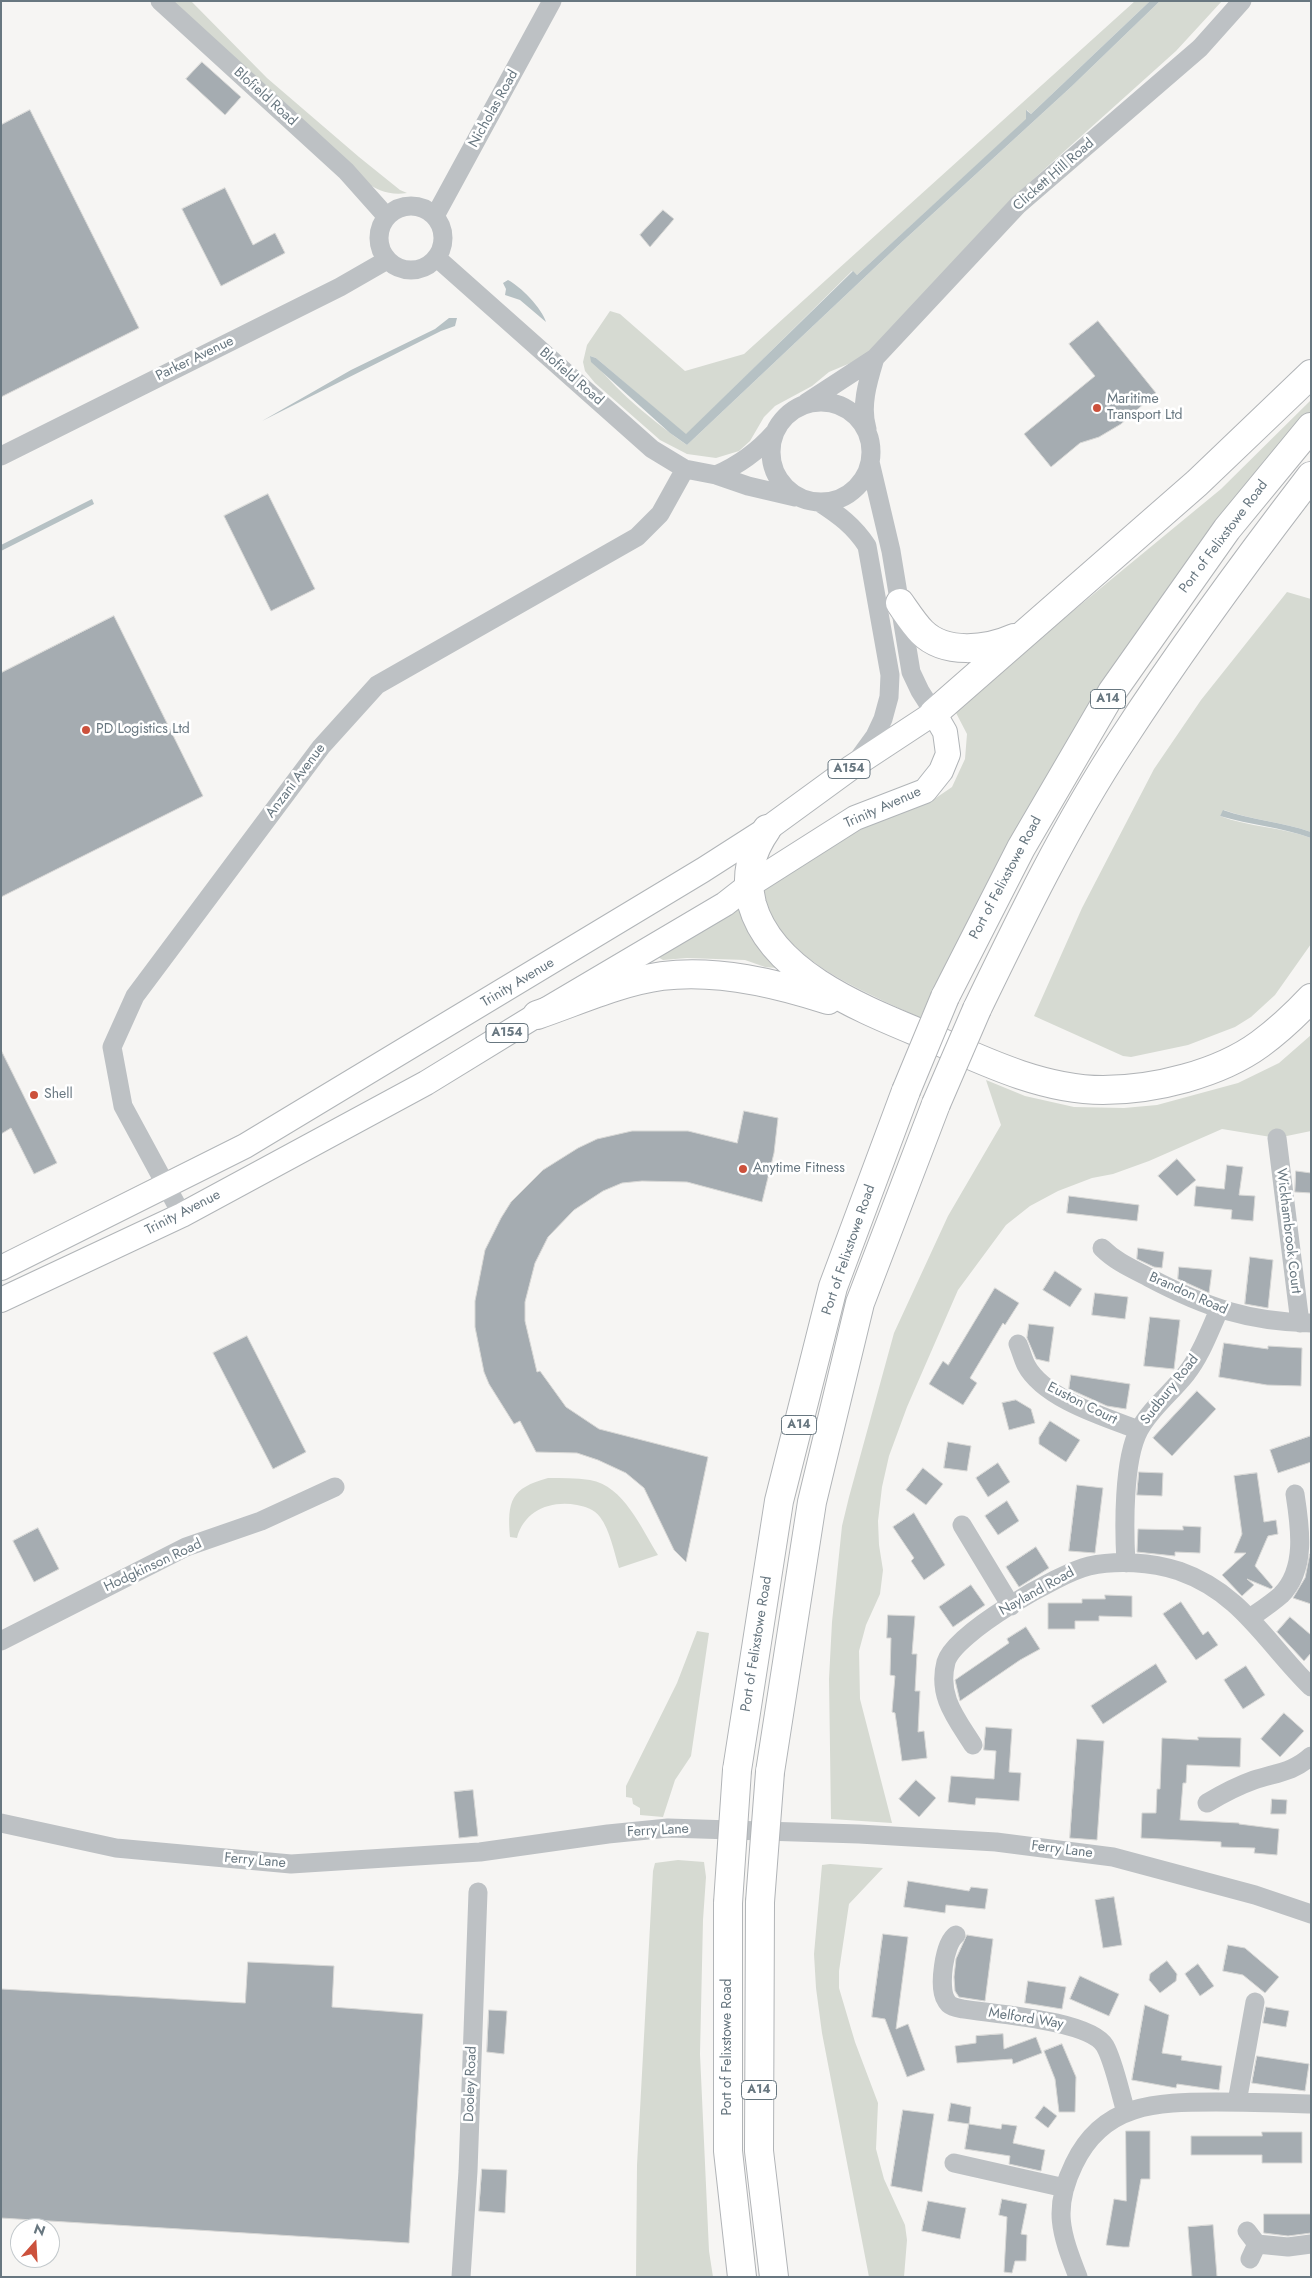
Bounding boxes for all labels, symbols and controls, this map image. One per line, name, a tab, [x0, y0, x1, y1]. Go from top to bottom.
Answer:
street label: Blofield Road	[230, 64, 300, 130]
street label: Nicholas Road	[466, 67, 522, 151]
street label: Clickett Hill Road	[1010, 135, 1098, 215]
street label: Parker Avenue	[153, 333, 237, 385]
street label: Blofield Road	[536, 345, 606, 409]
place label: Maritime Transport Ltd	[1107, 392, 1183, 424]
marker: Maritime Transport Ltd	[1091, 402, 1103, 414]
street label: Port of Felixstowe Road	[1176, 477, 1272, 597]
road number: A14	[1090, 690, 1126, 709]
place label: PD Logistics Ltd	[96, 722, 190, 738]
marker: PD Logistics Ltd	[80, 724, 92, 736]
street label: Anzani Avenue	[263, 741, 329, 821]
road number: A154	[828, 760, 870, 779]
street label: Trinity Avenue	[842, 784, 924, 832]
street label: Port of Felixstowe Road	[966, 814, 1046, 942]
street label: Trinity Avenue	[478, 955, 558, 1011]
road number: A154	[486, 1024, 528, 1042]
place label: Shell	[44, 1087, 73, 1103]
marker: Shell	[28, 1089, 40, 1101]
place label: Anytime Fitness	[753, 1161, 845, 1177]
marker: Anytime Fitness	[737, 1163, 749, 1175]
street label: Wickhambrook Court	[1272, 1167, 1304, 1295]
street label: Port of Felixstowe Road	[819, 1183, 879, 1317]
street label: Trinity Avenue	[143, 1187, 223, 1239]
street label: Brandon Road	[1146, 1269, 1230, 1319]
street label: Sudbury Road	[1137, 1352, 1203, 1428]
street label: Euston Court	[1044, 1379, 1120, 1429]
road number: A14	[782, 1416, 816, 1434]
street label: Hodgkinson Road	[102, 1536, 204, 1596]
street label: Nayland Road	[996, 1564, 1078, 1620]
street label: Port of Felixstowe Road	[738, 1575, 776, 1713]
street label: Ferry Lane	[627, 1821, 689, 1841]
street label: Ferry Lane	[1030, 1838, 1094, 1862]
street label: Ferry Lane	[224, 1850, 286, 1872]
street label: Port of Felixstowe Road	[720, 1979, 736, 2115]
street label: Melford Way	[987, 2005, 1065, 2033]
street label: Dooley Road	[461, 2046, 481, 2122]
road number: A14	[742, 2080, 776, 2100]
north arrow	[10, 2218, 60, 2268]
text: N	[31, 2218, 48, 2241]

